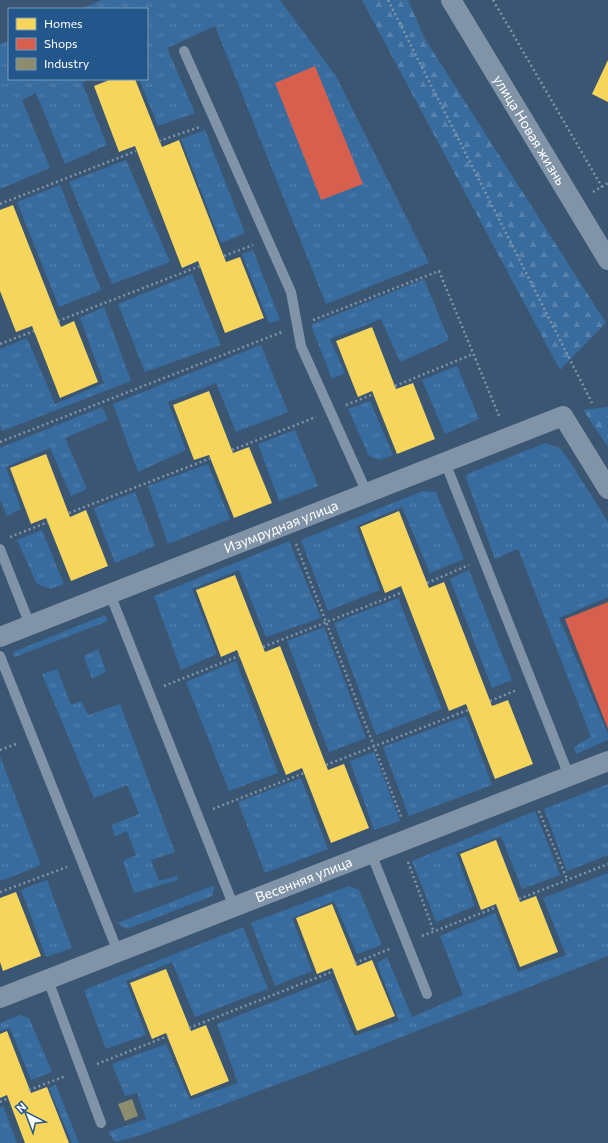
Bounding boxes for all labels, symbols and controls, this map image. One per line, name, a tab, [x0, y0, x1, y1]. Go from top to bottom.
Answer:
legend	[8, 8, 148, 80]
text: Homes	[44, 16, 82, 30]
text: Shops	[44, 36, 78, 50]
text: Industry	[44, 56, 89, 70]
street label: улица Новая жизнь	[490, 72, 570, 188]
street label: Изумрудная улица	[221, 496, 340, 556]
street label: Весенняя улица	[253, 853, 354, 906]
north arrow	[8, 1095, 48, 1135]
text: N	[14, 1100, 28, 1115]

